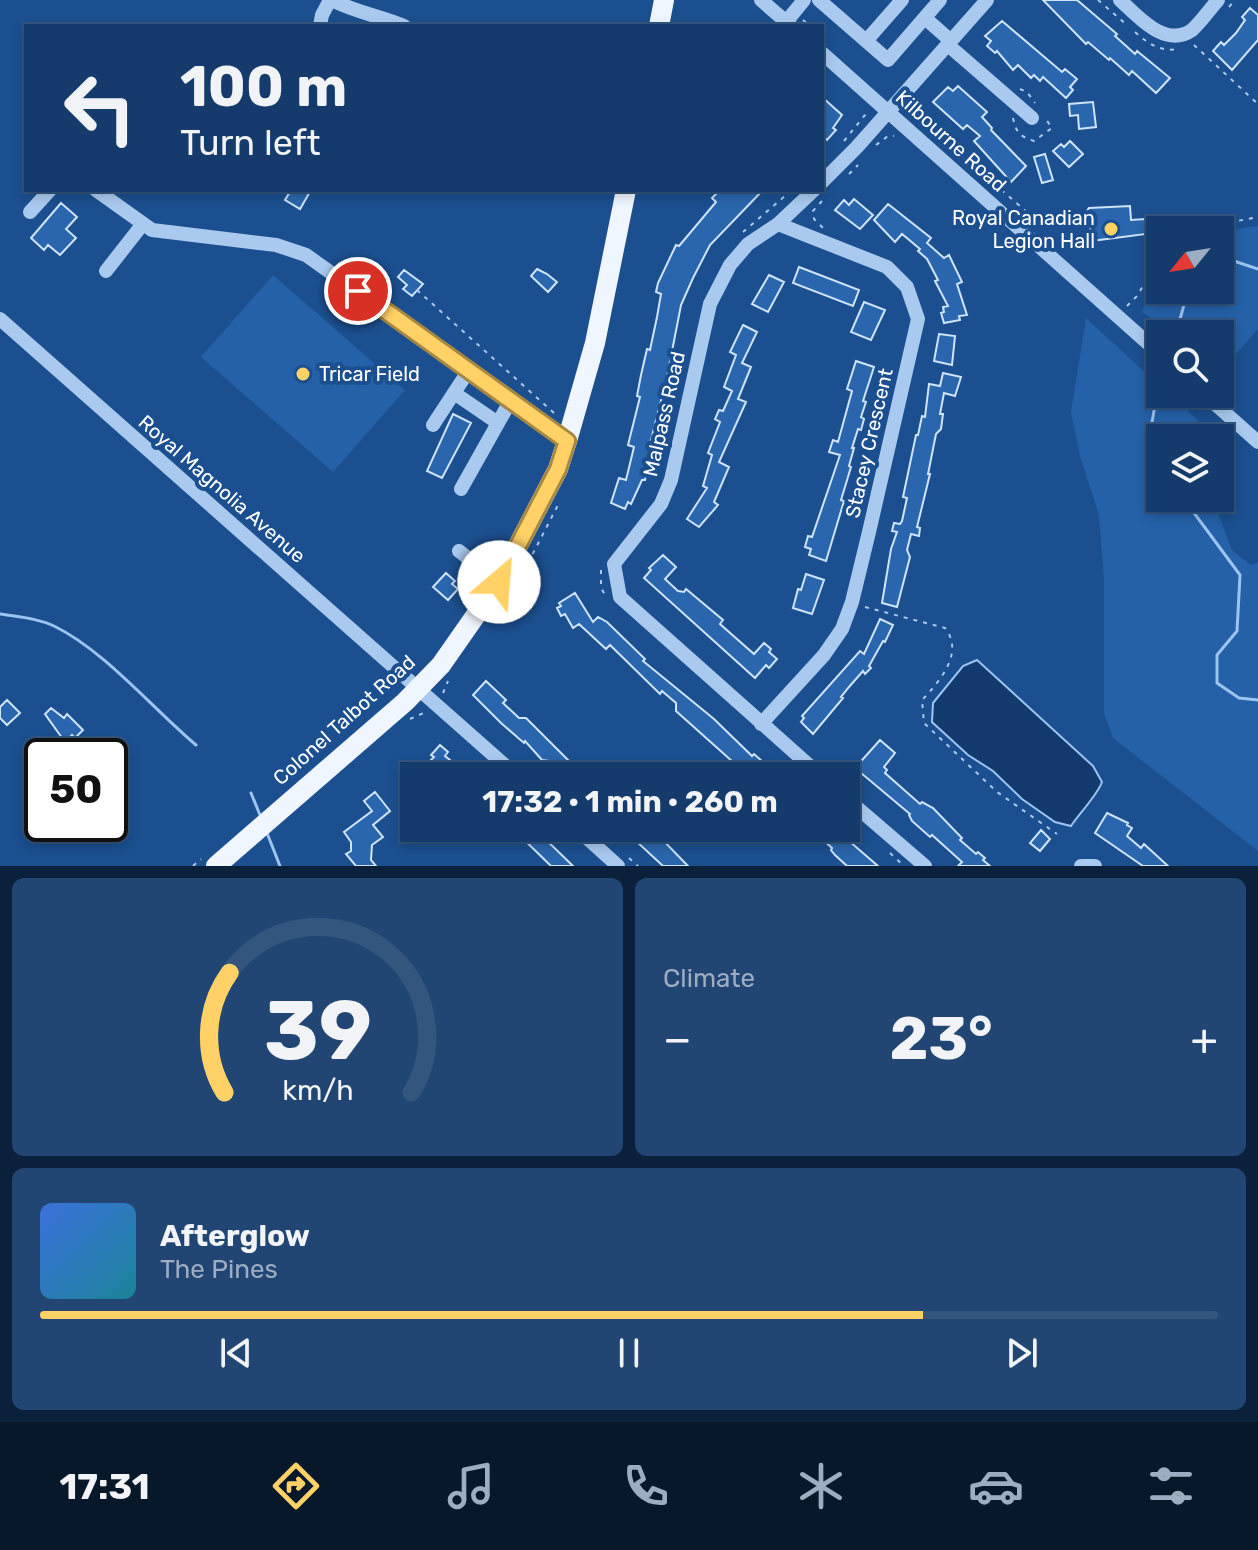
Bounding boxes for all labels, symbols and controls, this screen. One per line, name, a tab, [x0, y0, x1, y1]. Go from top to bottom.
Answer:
text: 100 m	[180, 54, 347, 120]
icon: left	[48, 56, 152, 160]
street label: Kilbourne Road	[891, 85, 1011, 197]
text: Turn left	[180, 121, 321, 164]
place label: Royal Canadian Legion Hall	[952, 206, 1095, 253]
north arrow	[1146, 216, 1234, 304]
map controls	[1146, 216, 1234, 512]
marker: Royal Canadian Legion Hall	[1102, 220, 1120, 238]
pin	[324, 257, 392, 325]
icon: arrive	[336, 269, 380, 313]
button: search	[1146, 320, 1234, 408]
street label: Malpass Road	[638, 349, 690, 479]
place label: Tricar Field	[319, 362, 420, 386]
marker: Tricar Field	[294, 365, 312, 383]
street label: Stacey Crescent	[840, 366, 898, 520]
street label: Royal Magnolia Avenue	[134, 410, 310, 568]
button: layers	[1146, 424, 1234, 512]
position arrow	[457, 540, 541, 624]
street label: Colonel Talbot Road	[268, 650, 420, 790]
speed limit sign: 50	[24, 738, 128, 842]
text: 17:32 · 1 min · 260 m	[482, 784, 778, 820]
text: Climate	[663, 963, 755, 994]
text: 39	[263, 981, 372, 1080]
text: 23°	[889, 1003, 993, 1074]
text: −	[663, 1013, 692, 1065]
text: +	[1191, 1013, 1218, 1065]
text: km/h	[282, 1073, 353, 1107]
text: Afterglow	[160, 1218, 310, 1254]
text: The Pines	[160, 1254, 278, 1285]
icon: previous	[214, 1331, 258, 1375]
icon: pause	[607, 1331, 651, 1375]
icon: next	[1000, 1331, 1044, 1375]
icon: directions	[268, 1458, 324, 1514]
icon: music	[443, 1458, 499, 1514]
icon: phone	[618, 1458, 674, 1514]
icon: climate	[793, 1458, 849, 1514]
icon: car	[968, 1458, 1024, 1514]
icon: filters	[1143, 1458, 1199, 1514]
text: 17:31	[59, 1465, 150, 1508]

